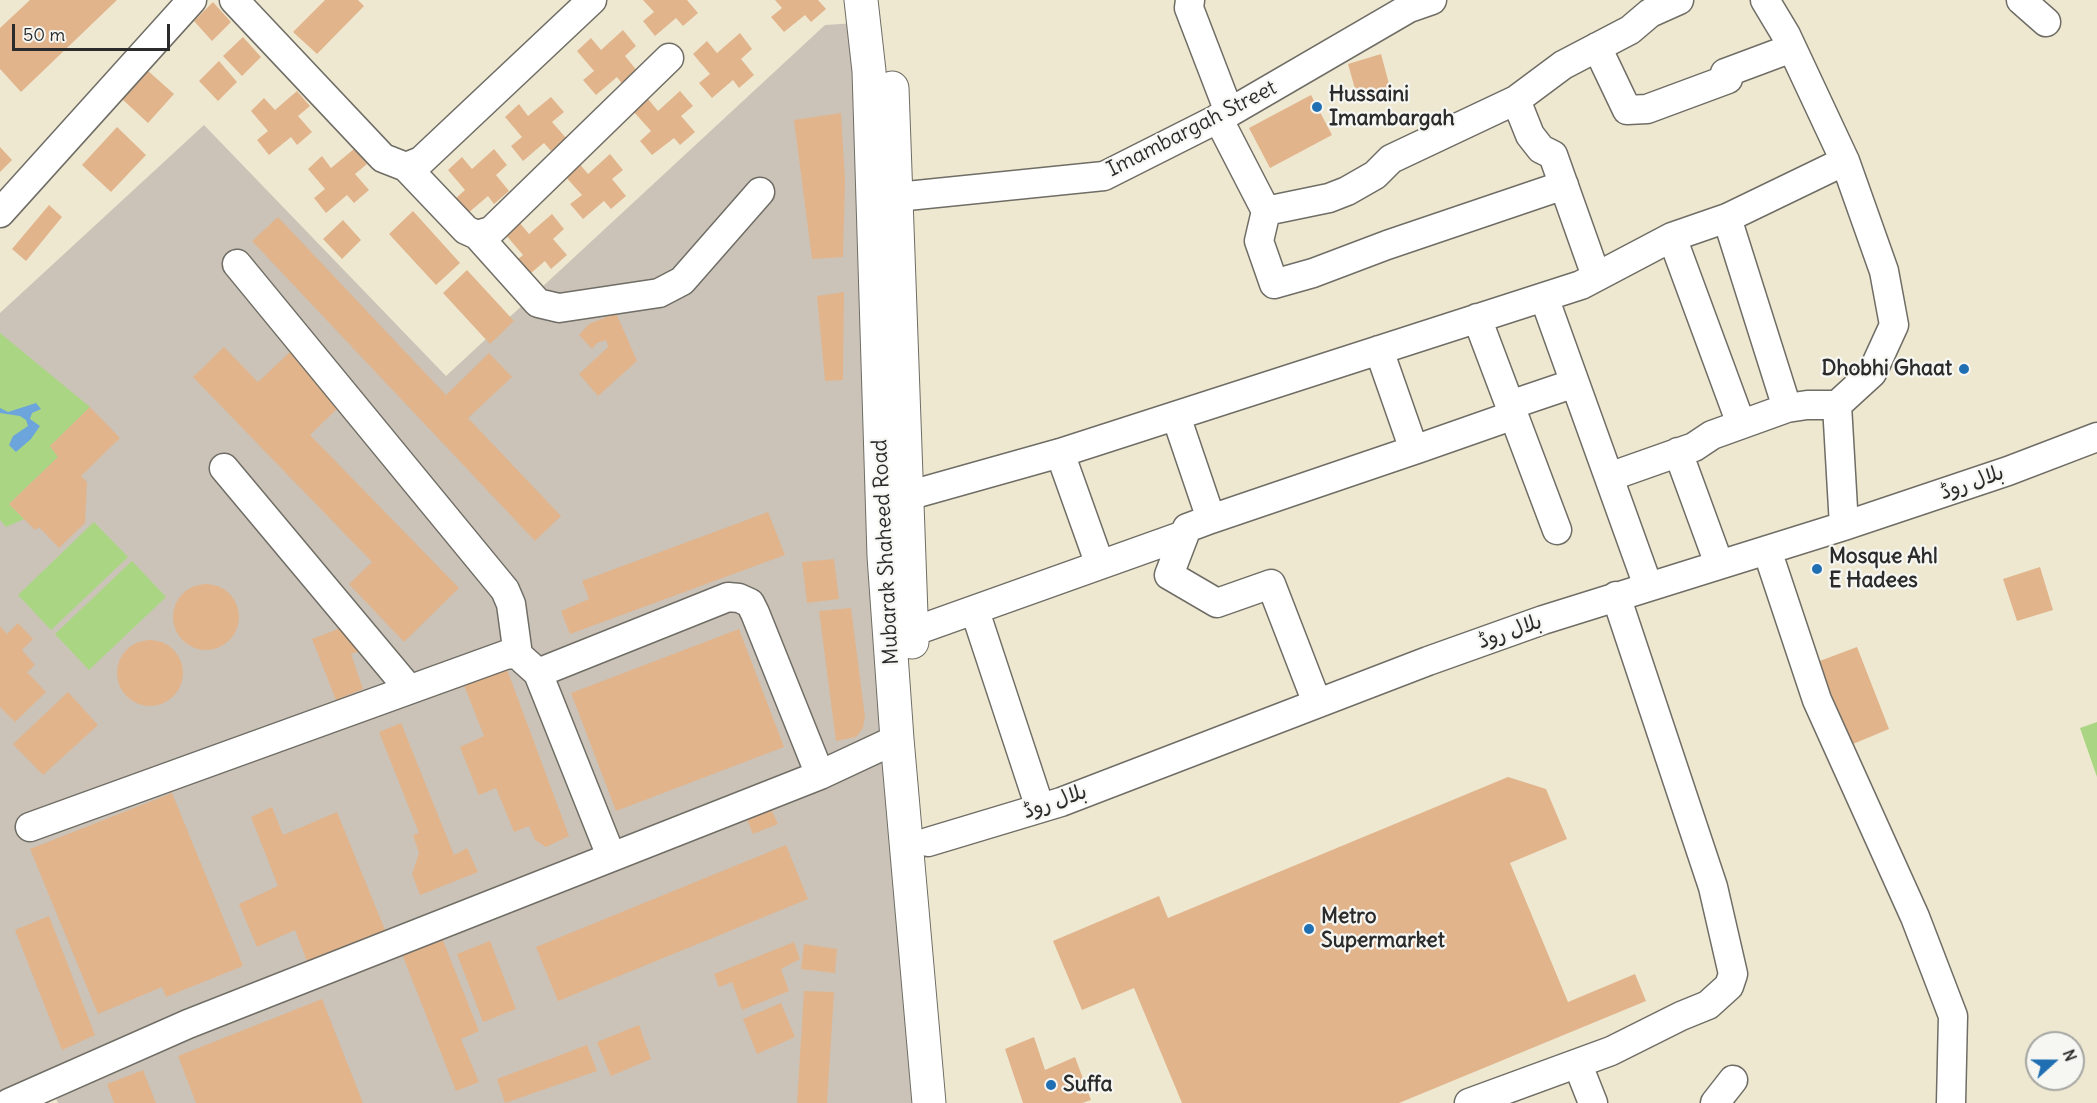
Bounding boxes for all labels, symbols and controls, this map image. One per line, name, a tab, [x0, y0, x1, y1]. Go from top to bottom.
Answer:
scale bar	[15, 12, 172, 50]
text: 50 m	[23, 23, 65, 46]
street label: Imambargah Street	[1103, 75, 1281, 183]
place label: Hussaini Imambargah	[1329, 82, 1455, 132]
marker: Hussaini Imambargah	[1310, 100, 1324, 114]
place label: Dhobhi Ghaat	[1822, 356, 1952, 382]
marker: Dhobhi Ghaat	[1957, 362, 1971, 376]
street label: Mubarak Shaheed Road	[868, 439, 904, 665]
street label: بلال روڈ	[1937, 460, 2007, 506]
place label: Mosque Ahl E Hadees	[1829, 544, 1938, 594]
marker: Mosque Ahl E Hadees	[1810, 562, 1824, 576]
street label: بلال روڈ	[1475, 609, 1545, 655]
street label: بلال روڈ	[1020, 779, 1090, 825]
place label: Metro Supermarket	[1321, 904, 1445, 954]
marker: Metro Supermarket	[1302, 922, 1316, 936]
north arrow	[2025, 1031, 2085, 1091]
text: N	[2059, 1047, 2081, 1064]
place label: Suffa	[1063, 1072, 1112, 1098]
marker: Suffa	[1044, 1078, 1058, 1092]

